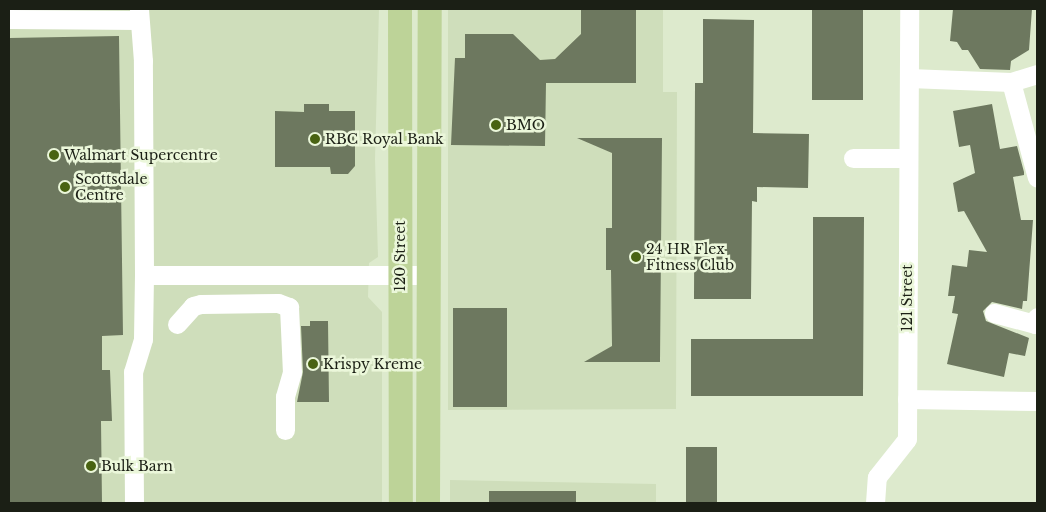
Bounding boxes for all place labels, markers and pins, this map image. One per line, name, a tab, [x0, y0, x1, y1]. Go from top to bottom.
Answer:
place label: BMO	[506, 117, 545, 133]
marker: BMO	[490, 119, 502, 131]
place label: RBC Royal Bank	[325, 131, 444, 147]
marker: RBC Royal Bank	[309, 133, 321, 145]
place label: Walmart Supercentre	[64, 147, 218, 163]
marker: Walmart Supercentre	[48, 149, 60, 161]
place label: Scottsdale Centre	[75, 171, 147, 203]
marker: Scottsdale Centre	[59, 181, 71, 193]
place label: 24 HR Flex Fitness Club	[646, 241, 734, 274]
marker: 24 HR Flex Fitness Club	[630, 251, 642, 263]
place label: Krispy Kreme	[323, 356, 422, 372]
marker: Krispy Kreme	[307, 358, 319, 370]
place label: Bulk Barn	[101, 458, 173, 474]
marker: Bulk Barn	[85, 460, 97, 472]

